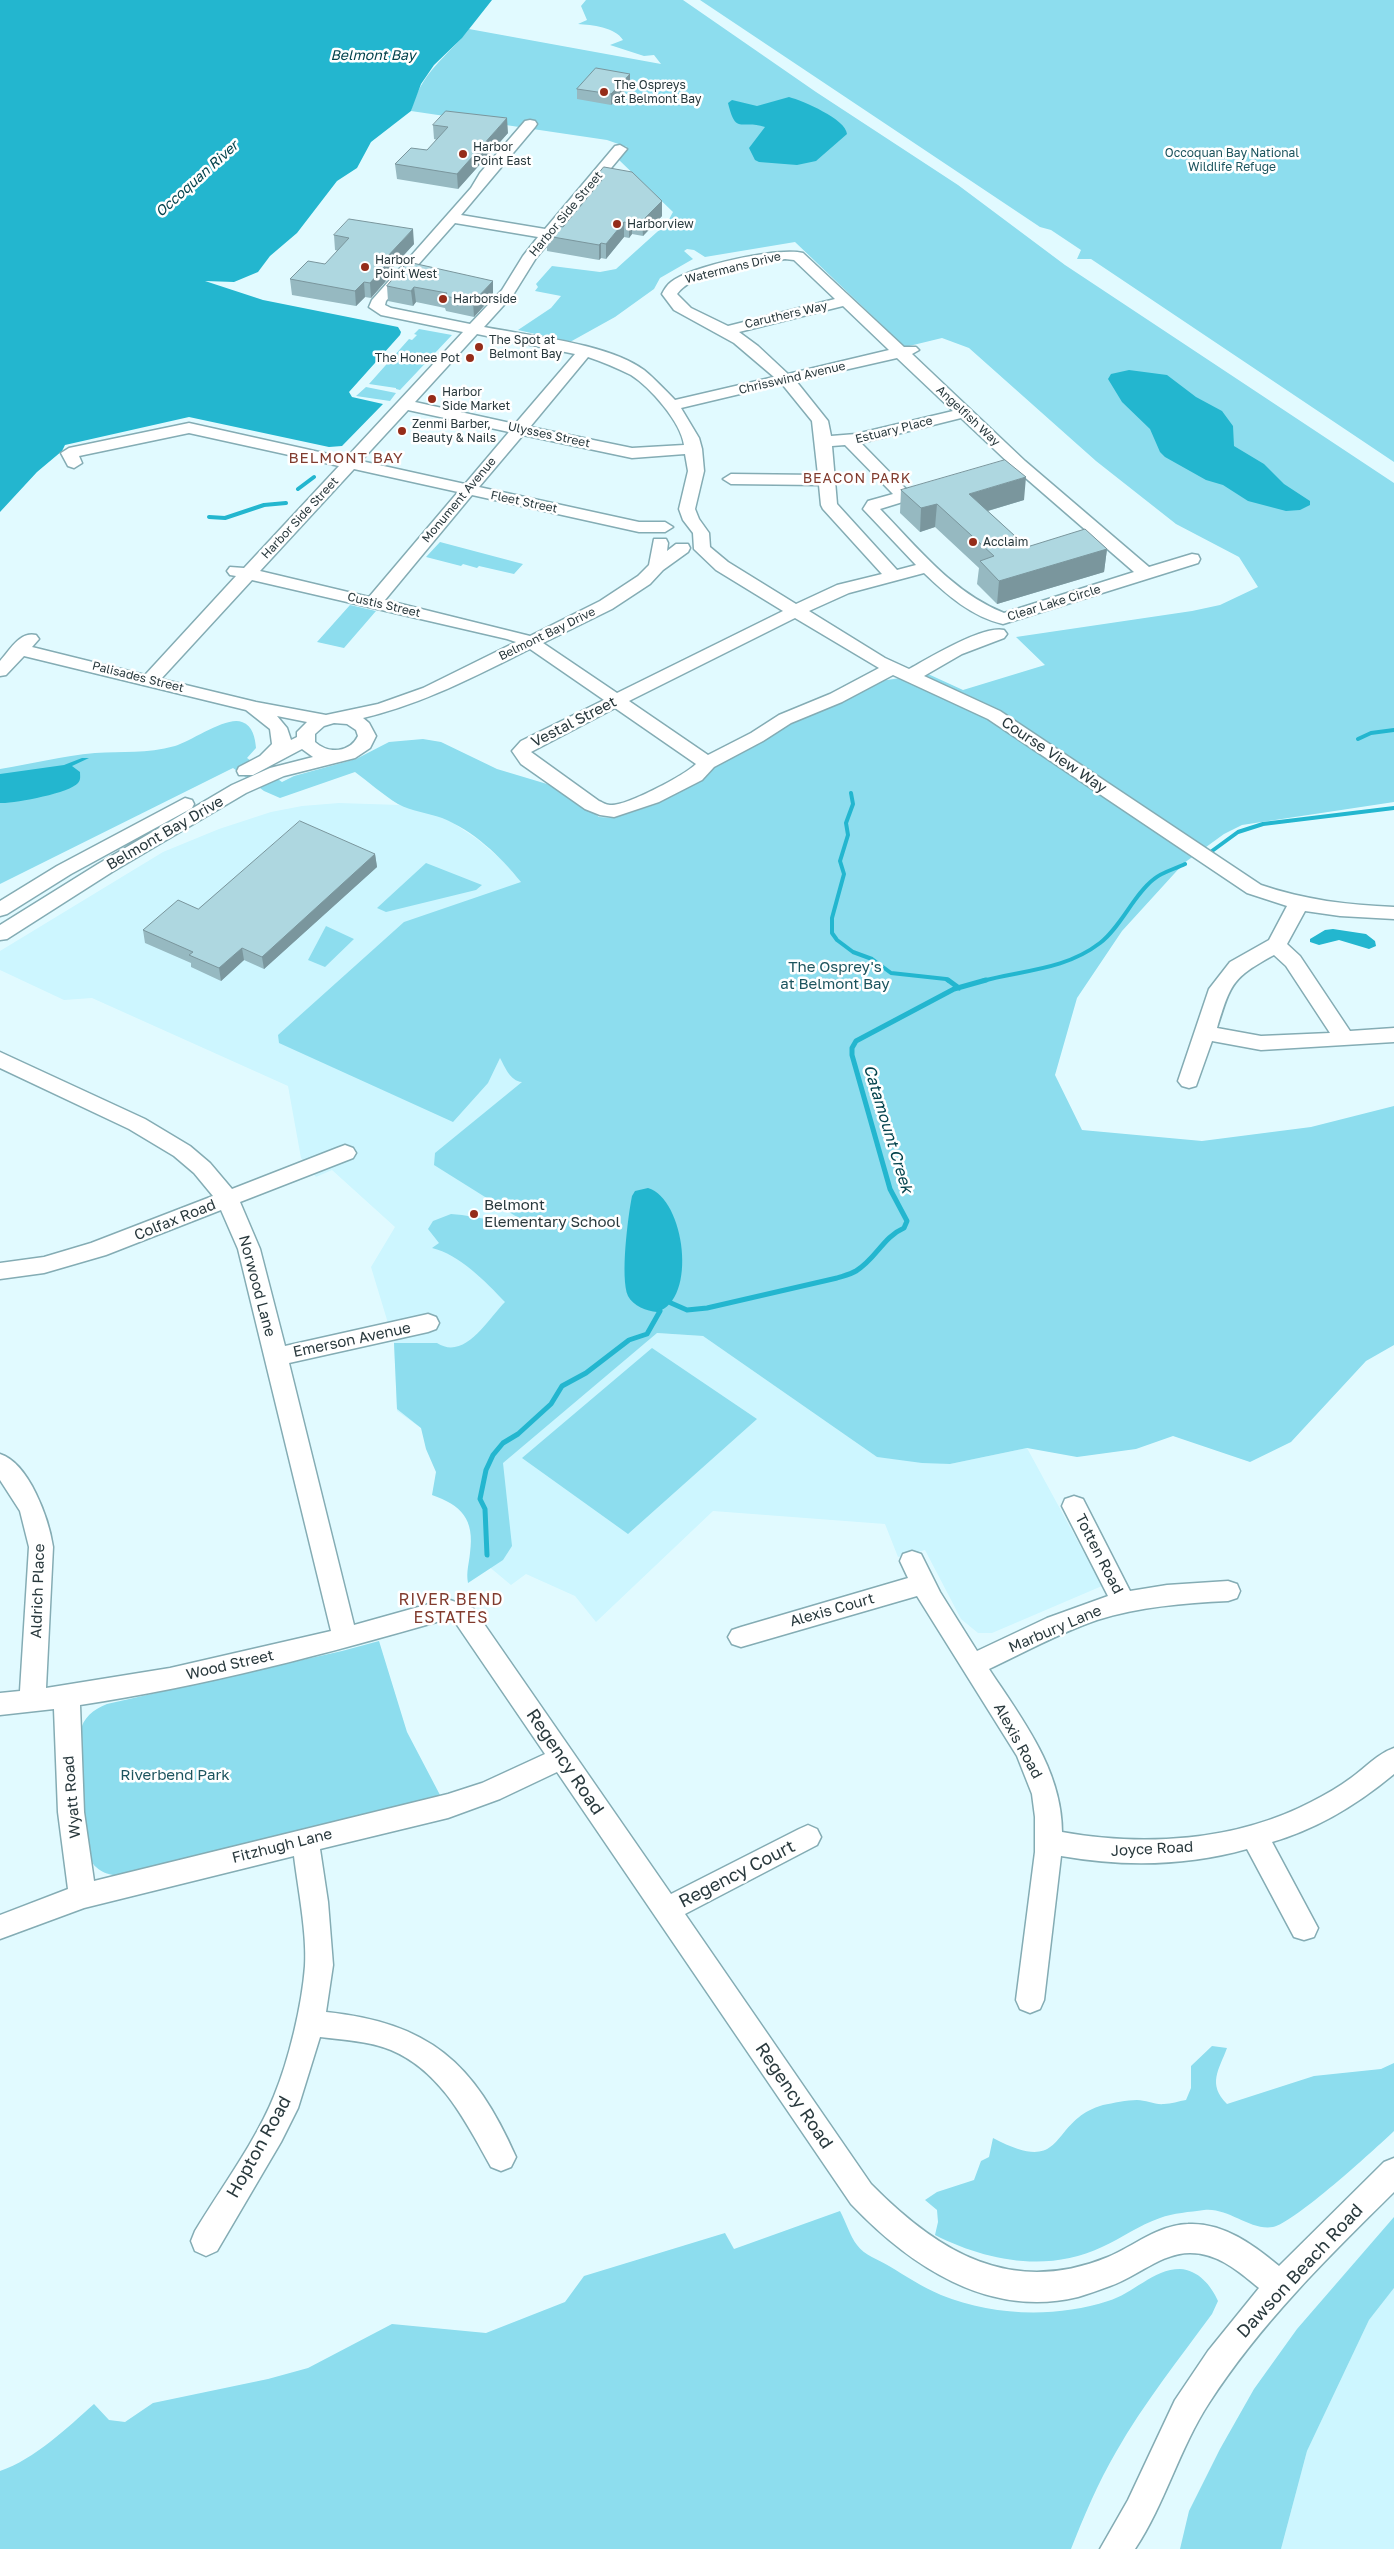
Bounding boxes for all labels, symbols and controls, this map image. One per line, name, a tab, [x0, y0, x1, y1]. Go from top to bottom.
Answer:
water label: Belmont Bay	[330, 48, 416, 64]
place label: The Ospreys at Belmont Bay	[614, 78, 701, 106]
marker: The Ospreys at Belmont Bay	[598, 86, 610, 98]
water label: Occoquan River	[152, 137, 242, 221]
place label: Harbor Point East	[473, 140, 531, 168]
park label: Occoquan Bay National Wildlife Refuge	[1165, 146, 1299, 174]
marker: Harbor Point East	[457, 148, 469, 160]
street label: Harbor Side Street	[526, 169, 606, 259]
place label: Harborview	[627, 217, 694, 231]
marker: Harborview	[611, 218, 623, 230]
street label: Watermans Drive	[684, 249, 782, 287]
place label: Harbor Point West	[375, 253, 437, 281]
marker: Harbor Point West	[359, 261, 371, 273]
place label: Harborside	[453, 292, 517, 306]
marker: Harborside	[437, 293, 449, 305]
street label: Caruthers Way	[743, 298, 829, 332]
place label: The Spot at Belmont Bay	[489, 333, 562, 361]
marker: The Spot at Belmont Bay	[473, 341, 485, 353]
place label: The Honee Pot	[375, 351, 460, 365]
marker: The Honee Pot	[464, 352, 476, 364]
street label: Chrisswind Avenue	[737, 359, 847, 397]
street label: Angelfish Way	[933, 383, 1003, 449]
place label: Harbor Side Market	[442, 385, 510, 413]
marker: Harbor Side Market	[426, 393, 438, 405]
street label: Estuary Place	[854, 413, 934, 447]
place label: Zenmi Barber, Beauty & Nails	[412, 417, 496, 445]
street label: Ulysses Street	[507, 419, 591, 451]
marker: Zenmi Barber, Beauty & Nails	[396, 425, 408, 437]
district label: BELMONT BAY	[287, 449, 405, 467]
street label: Monument Avenue	[419, 454, 499, 546]
district label: BEACON PARK	[801, 471, 913, 487]
street label: Harbor Side Street	[258, 474, 342, 562]
street label: Fleet Street	[489, 488, 559, 516]
place label: Acclaim	[983, 535, 1028, 549]
marker: Acclaim	[967, 536, 979, 548]
street label: Clear Lake Circle	[1006, 582, 1102, 624]
street label: Custis Street	[346, 590, 422, 620]
street label: Belmont Bay Drive	[496, 604, 598, 664]
street label: Palisades Street	[91, 659, 185, 695]
street label: Vestal Street	[528, 693, 620, 751]
street label: Course View Way	[998, 713, 1110, 797]
street label: Belmont Bay Drive	[103, 792, 227, 874]
park label: The Osprey's at Belmont Bay	[780, 958, 890, 993]
water label: Catamount Creek	[859, 1062, 917, 1196]
street label: Colfax Road	[132, 1196, 218, 1244]
place label: Belmont Elementary School	[484, 1196, 620, 1231]
marker: Belmont Elementary School	[468, 1208, 480, 1220]
street label: Norwood Lane	[235, 1233, 279, 1339]
street label: Emerson Avenue	[292, 1319, 412, 1361]
street label: Totten Road	[1071, 1511, 1127, 1597]
street label: Aldrich Place	[27, 1543, 49, 1639]
street label: Alexis Court	[788, 1589, 876, 1631]
district label: RIVER BEND ESTATES	[397, 1590, 505, 1628]
street label: Marbury Lane	[1006, 1601, 1104, 1657]
street label: Wood Street	[185, 1646, 275, 1684]
street label: Alexis Road	[990, 1700, 1046, 1782]
street label: Regency Road	[522, 1705, 608, 1819]
street label: Wyatt Road	[59, 1755, 85, 1839]
park label: Riverbend Park	[120, 1766, 230, 1784]
street label: Fitzhugh Lane	[230, 1825, 334, 1867]
street label: Regency Court	[675, 1835, 799, 1913]
street label: Joyce Road	[1110, 1838, 1194, 1860]
street label: Regency Road	[751, 2039, 837, 2153]
street label: Hopton Road	[222, 2092, 296, 2202]
street label: Dawson Beach Road	[1232, 2200, 1368, 2342]

